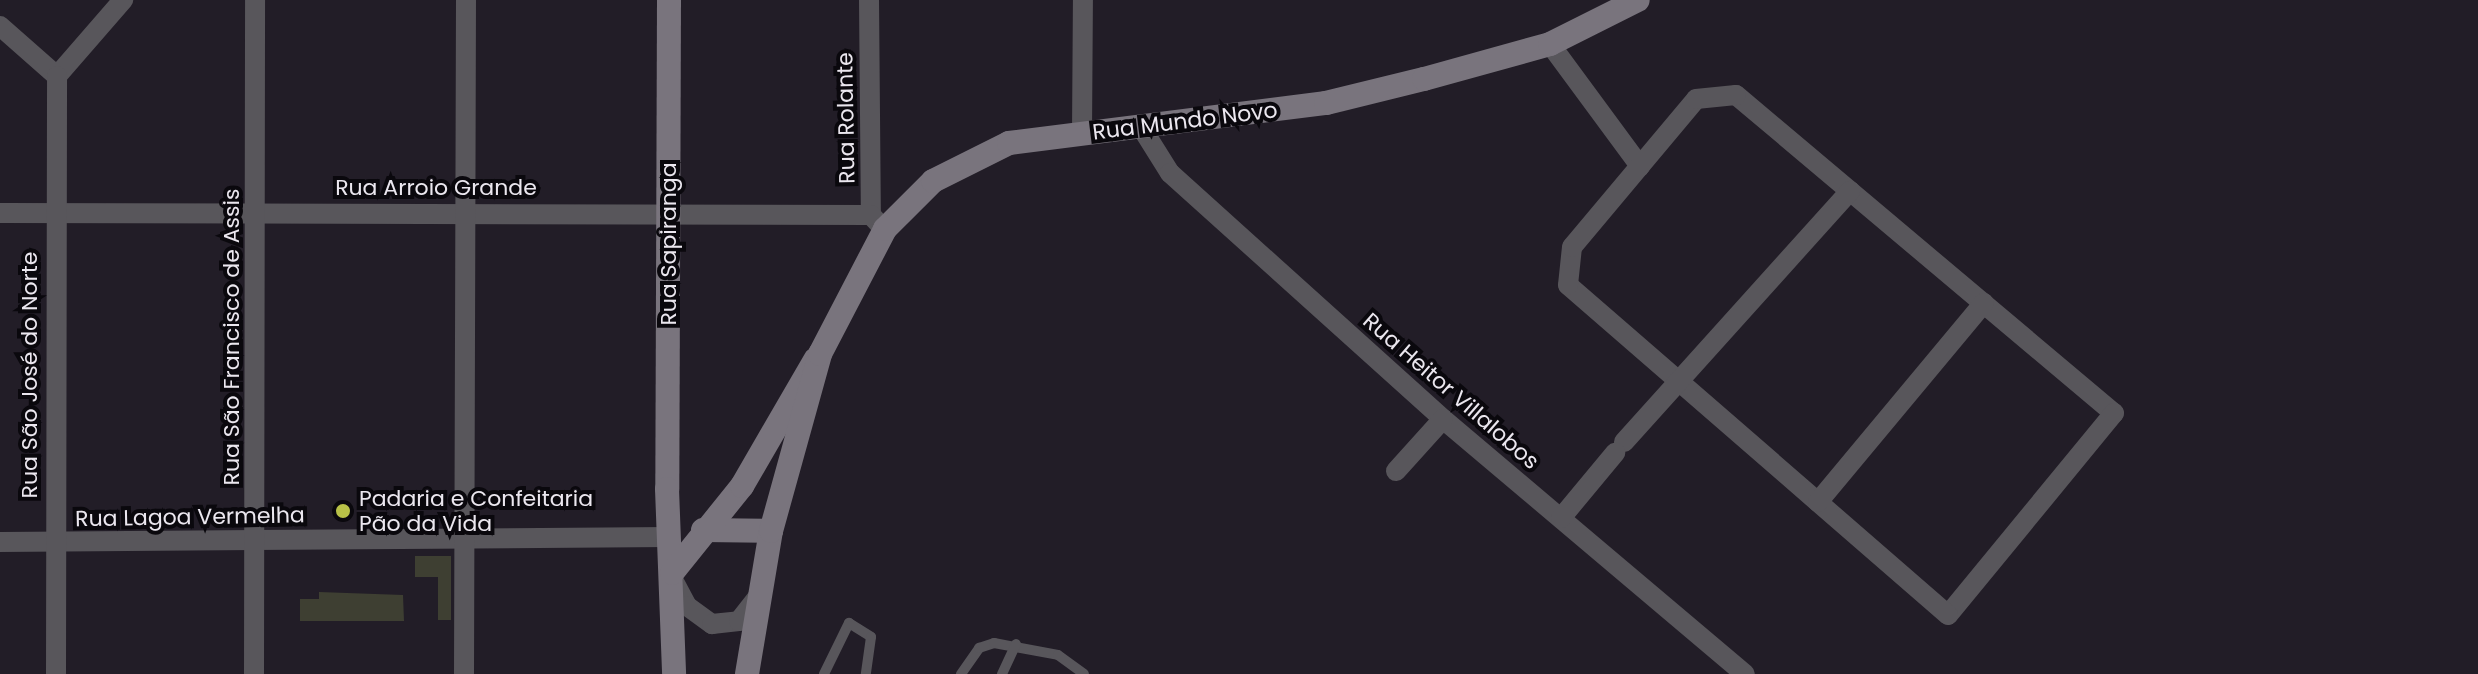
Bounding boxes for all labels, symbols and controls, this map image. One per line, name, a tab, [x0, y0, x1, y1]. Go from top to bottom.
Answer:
street label: Rua Rolante	[832, 52, 860, 184]
street label: Rua Mundo Novo	[1091, 97, 1279, 145]
street label: Rua Sapiranga	[656, 162, 682, 326]
street label: Rua Arroio Grande	[335, 175, 537, 201]
street label: Rua São Francisco de Assis	[219, 189, 245, 485]
street label: Rua São José do Norte	[17, 252, 43, 498]
street label: Rua Heitor Villalobos	[1358, 307, 1544, 475]
place label: Padaria e Confeitaria Pão da Vida	[359, 485, 593, 536]
street label: Rua Lagoa Vermelha	[75, 502, 305, 532]
marker: Padaria e Confeitaria Pão da Vida	[334, 502, 352, 520]

